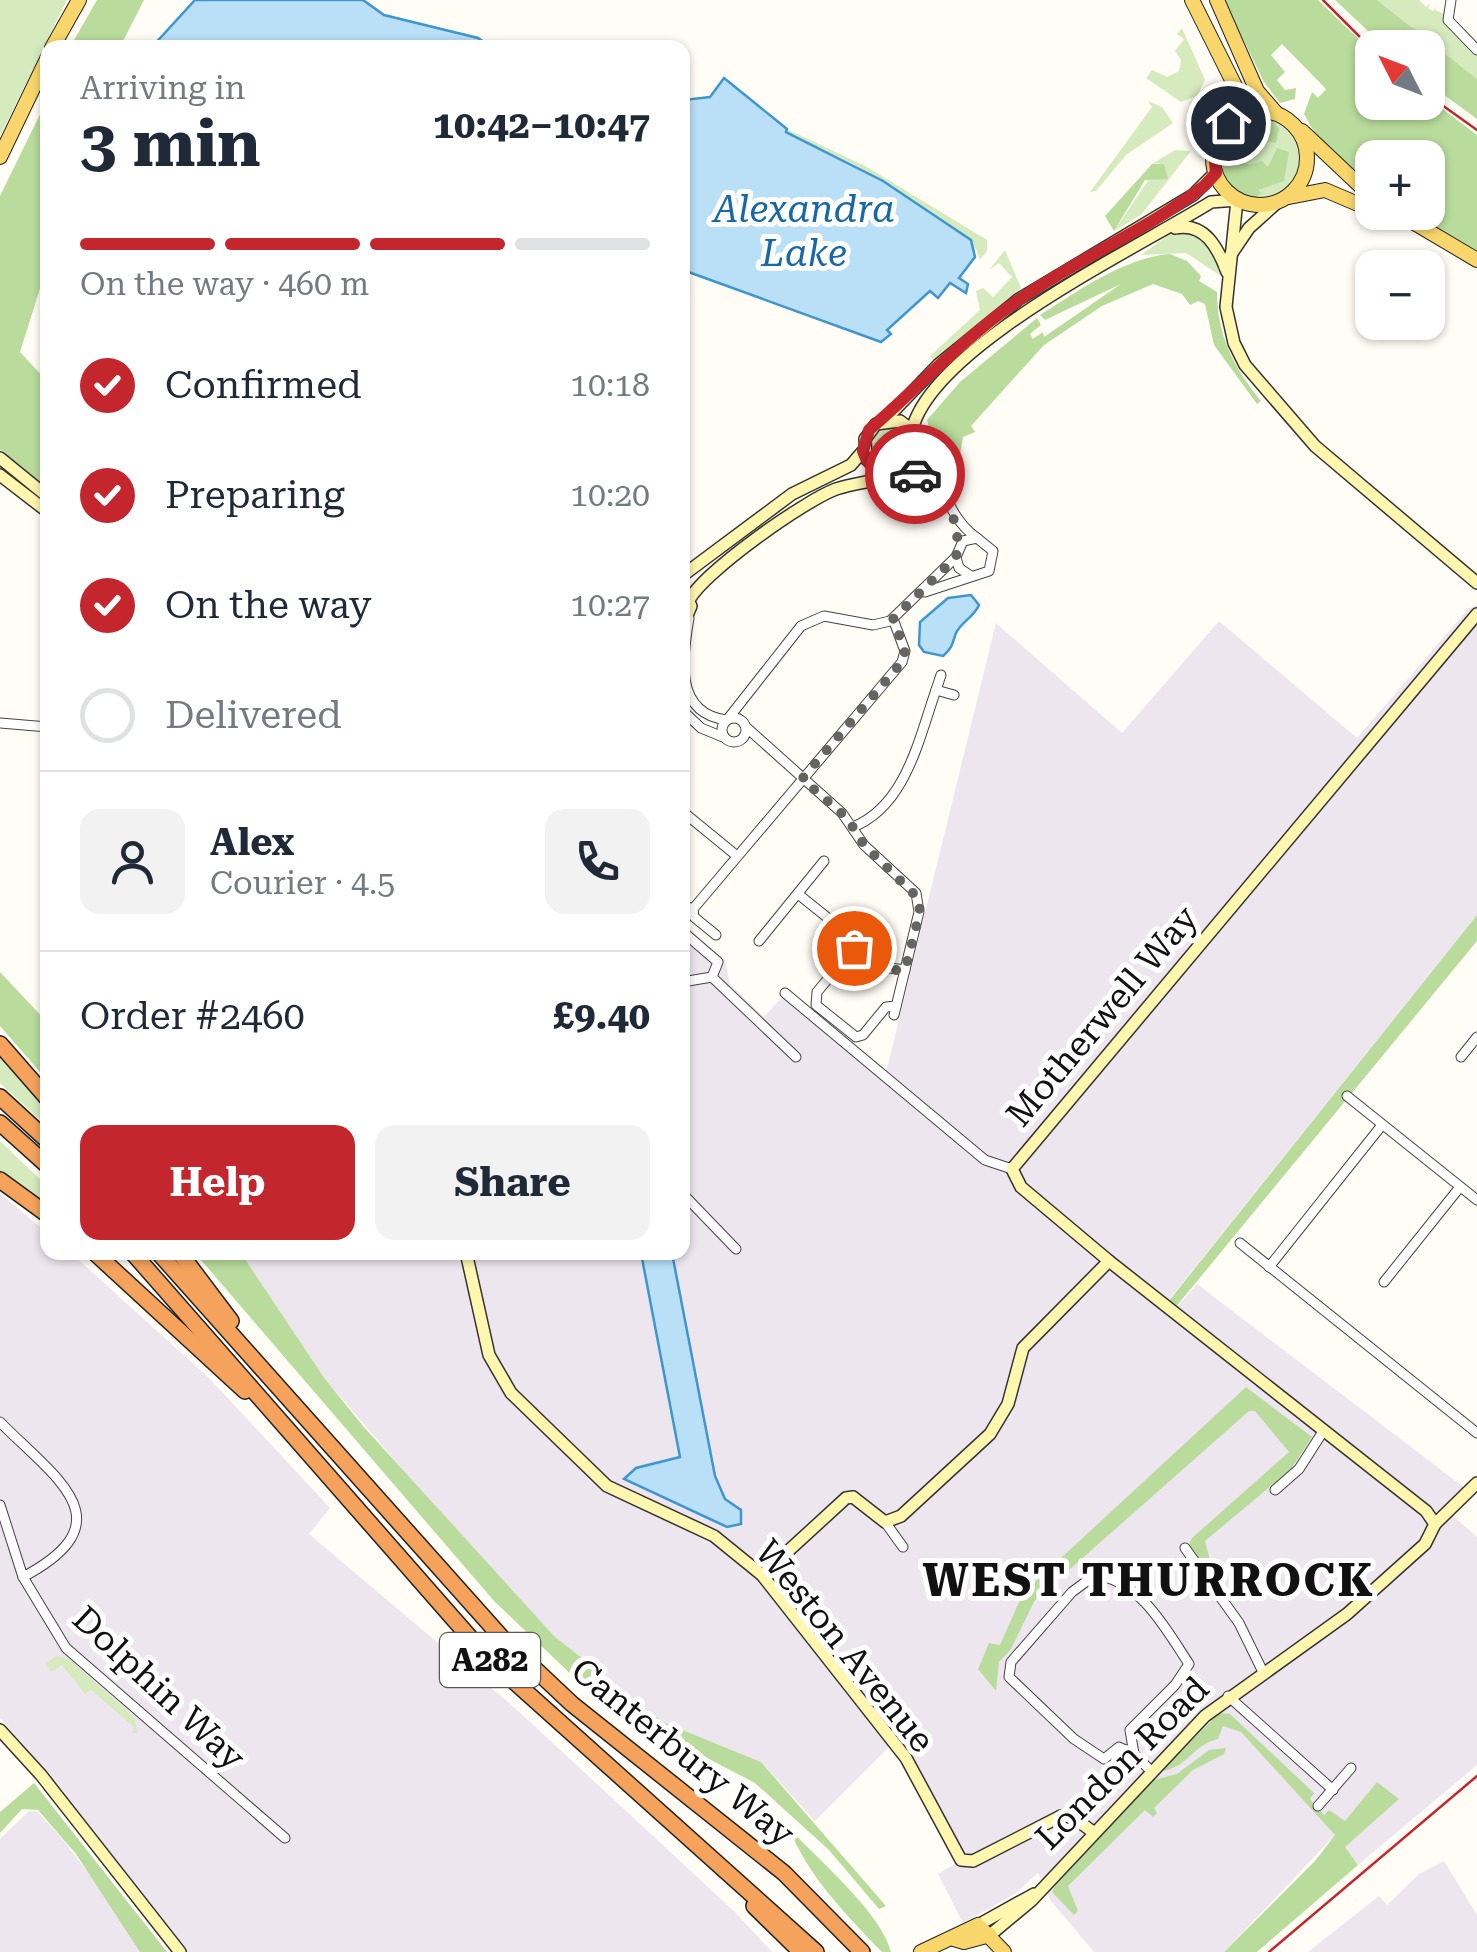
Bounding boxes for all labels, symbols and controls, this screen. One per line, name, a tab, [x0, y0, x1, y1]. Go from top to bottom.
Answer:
north arrow	[1355, 30, 1445, 120]
map controls	[1355, 30, 1445, 340]
text: Arriving in	[80, 69, 245, 107]
pin	[1186, 81, 1271, 166]
icon: home	[1201, 96, 1256, 151]
text: 10:42–10:47	[433, 103, 650, 147]
text: 3 min	[80, 106, 261, 182]
button: +	[1355, 140, 1445, 230]
water label: Alexandra Lake	[711, 187, 895, 275]
button: −	[1355, 250, 1445, 340]
text: On the way · 460 m	[80, 265, 369, 303]
icon: check	[80, 358, 135, 413]
text: Confirmed	[165, 363, 362, 407]
text: 10:18	[570, 366, 650, 404]
courier	[865, 424, 965, 524]
icon: car	[888, 447, 943, 502]
icon: check	[80, 468, 135, 523]
text: Preparing	[165, 473, 345, 517]
text: 10:20	[570, 476, 650, 514]
icon: check	[80, 578, 135, 633]
text: On the way	[165, 583, 371, 627]
text: 10:27	[570, 586, 650, 624]
text: Delivered	[165, 693, 342, 737]
button: person	[80, 809, 185, 914]
button: phone	[545, 809, 650, 914]
text: Alex	[210, 820, 294, 864]
text: Courier · 4.5	[210, 864, 395, 902]
street label: Motherwell Way	[998, 898, 1207, 1135]
pin	[812, 906, 897, 991]
icon: bag	[827, 921, 882, 976]
text: Order #2460	[80, 994, 305, 1038]
text: £9.40	[553, 994, 650, 1038]
button: Help	[80, 1125, 355, 1240]
button: Share	[375, 1125, 650, 1240]
street label: Weston Avenue	[747, 1532, 943, 1761]
district label: WEST THURROCK	[923, 1554, 1375, 1607]
street label: Dolphin Way	[64, 1598, 253, 1779]
road number: A282	[440, 1633, 540, 1687]
street label: Canterbury Way	[563, 1650, 803, 1855]
street label: London Road	[1028, 1669, 1217, 1858]

